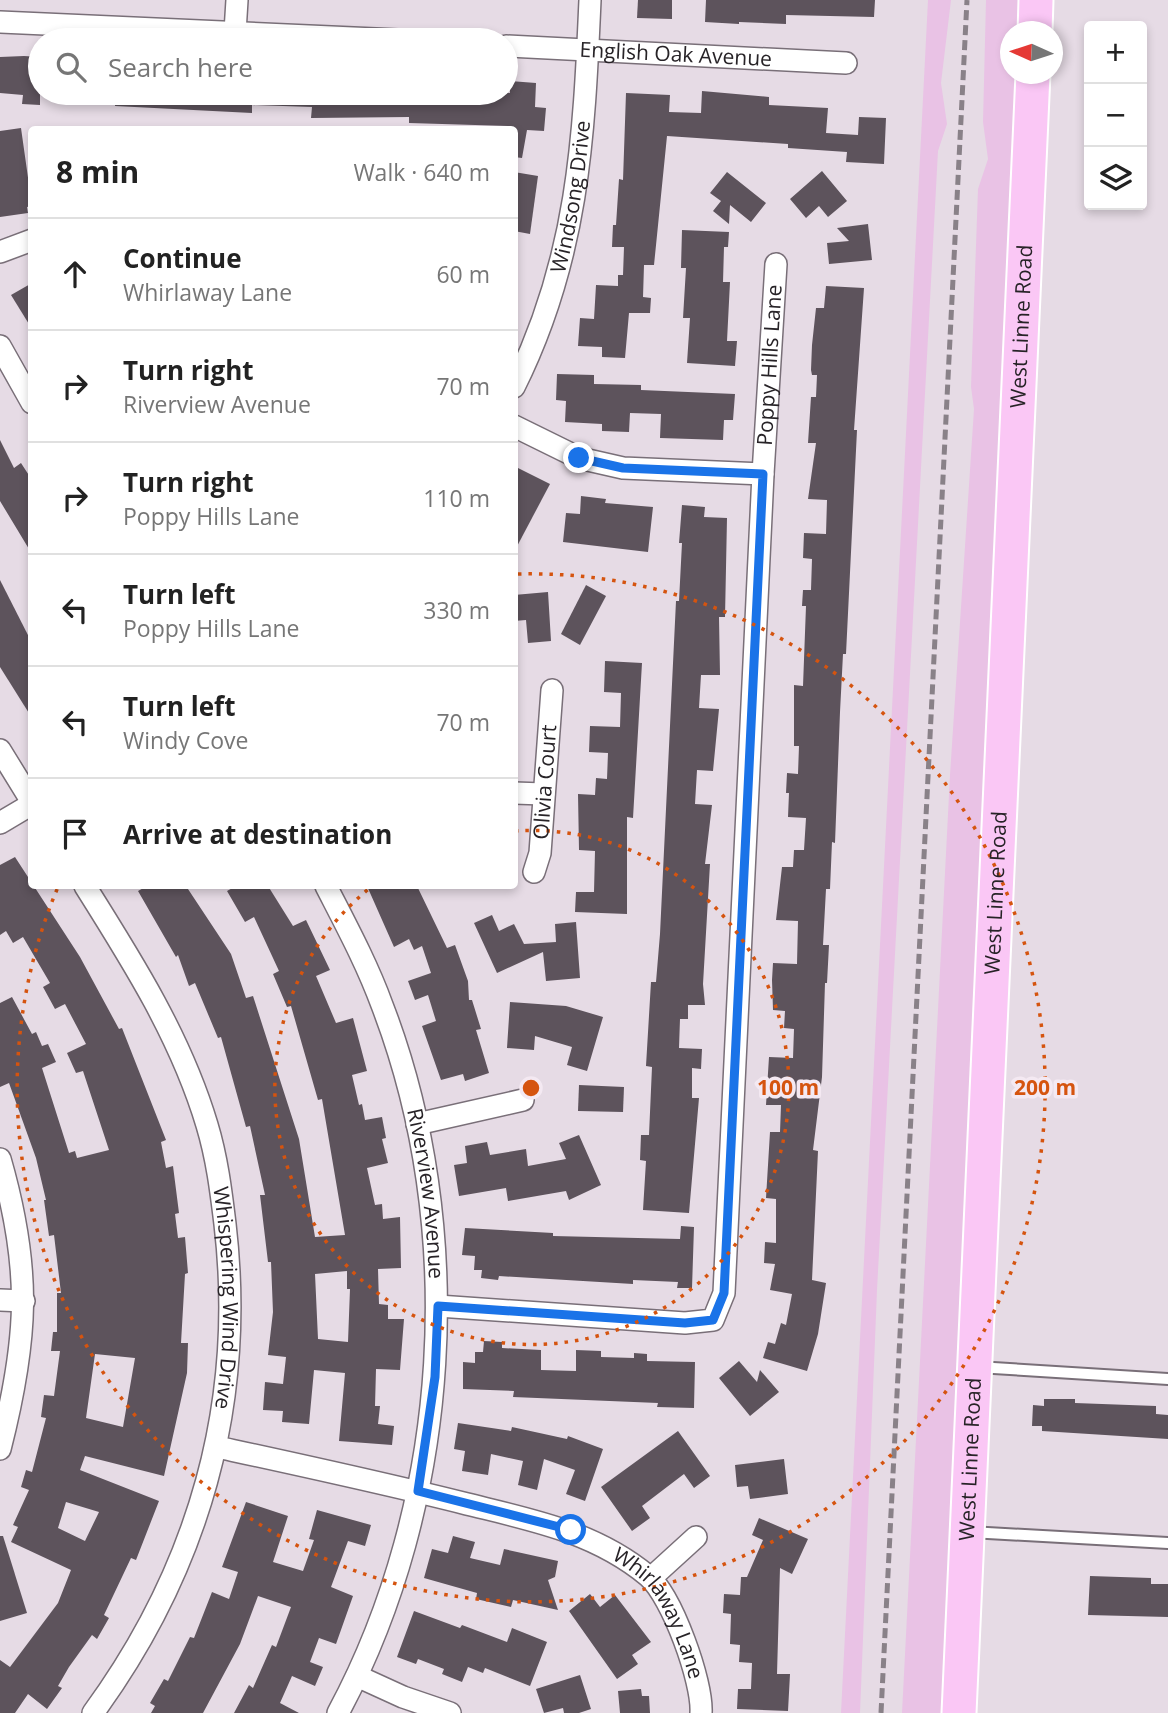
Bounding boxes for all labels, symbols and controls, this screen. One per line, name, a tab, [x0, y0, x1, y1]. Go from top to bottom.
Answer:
north arrow	[1000, 21, 1063, 84]
map controls	[1084, 21, 1147, 210]
button: +	[1084, 21, 1147, 84]
search box	[28, 28, 518, 105]
street label: English Oak Avenue	[579, 35, 773, 72]
icon: search	[52, 48, 90, 86]
text: Search here	[108, 49, 253, 85]
button: −	[1084, 84, 1147, 147]
street label: Windsong Drive	[543, 119, 596, 276]
button: layers	[1084, 147, 1147, 210]
text: 8 min	[56, 151, 139, 192]
text: Walk · 640 m	[353, 156, 490, 188]
text: Continue	[123, 240, 242, 276]
street label: West Linne Road	[1003, 244, 1038, 409]
icon: ahead	[56, 255, 94, 293]
text: 60 m	[436, 258, 490, 290]
text: Whirlaway Lane	[123, 276, 292, 308]
street label: Poppy Hills Lane	[750, 284, 788, 446]
text: Turn right	[123, 352, 254, 388]
icon: right	[56, 367, 94, 405]
text: 70 m	[436, 370, 490, 402]
text: Riverview Avenue	[123, 388, 311, 420]
route end	[563, 442, 594, 473]
text: Turn right	[123, 464, 254, 500]
icon: right	[56, 479, 94, 517]
text: 110 m	[423, 482, 490, 514]
text: Poppy Hills Lane	[123, 500, 299, 532]
text: Turn left	[123, 576, 235, 612]
icon: left	[56, 591, 94, 629]
text: 330 m	[423, 594, 490, 626]
text: Poppy Hills Lane	[123, 612, 299, 644]
text: Turn left	[123, 688, 235, 724]
icon: left	[56, 703, 94, 741]
text: 70 m	[436, 706, 490, 738]
text: Windy Cove	[123, 724, 248, 756]
street label: Olivia Court	[526, 724, 562, 840]
street label: West Linne Road	[977, 810, 1013, 975]
icon: arrive	[56, 815, 94, 853]
text: Arrive at destination	[123, 816, 392, 852]
text: 100 m	[757, 1073, 819, 1101]
text: 200 m	[1014, 1073, 1076, 1101]
centre of rings	[519, 1076, 543, 1100]
street label: Riverview Avenue	[401, 1105, 451, 1279]
street label: Whispering Wind Drive	[207, 1185, 245, 1411]
street label: West Linne Road	[952, 1377, 987, 1542]
route start	[555, 1514, 586, 1545]
street label: Whirlaway Lane	[608, 1540, 711, 1682]

